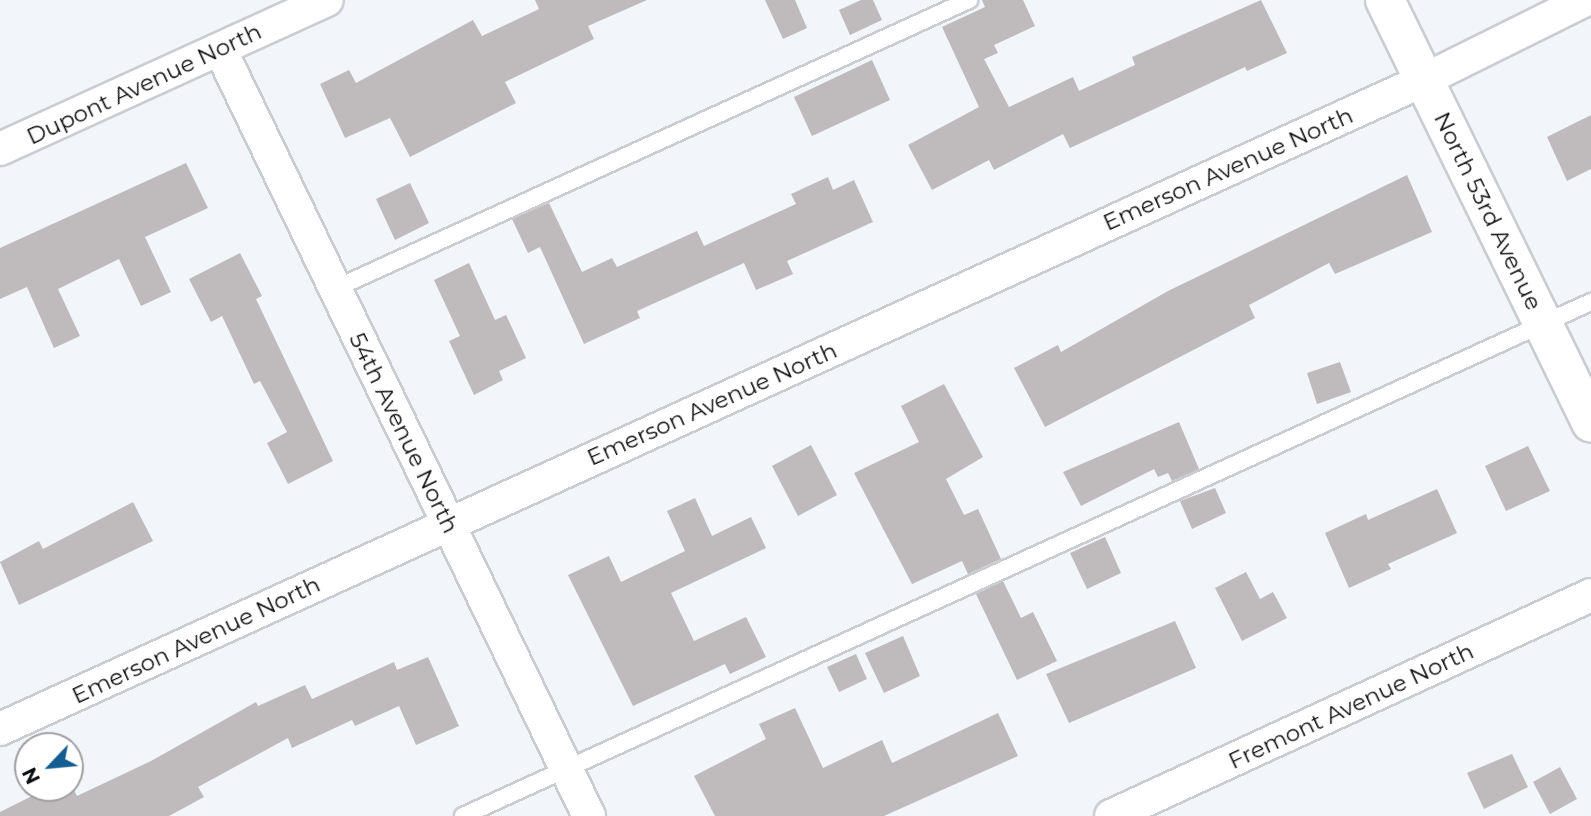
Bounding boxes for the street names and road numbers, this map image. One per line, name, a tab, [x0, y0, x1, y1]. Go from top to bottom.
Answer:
street label: Dupont Avenue North	[22, 17, 266, 151]
street label: Emerson Avenue North	[1099, 101, 1357, 237]
street label: North 53rd Avenue	[1428, 108, 1548, 314]
street label: 54th Avenue North	[343, 328, 465, 538]
street label: Emerson Avenue North	[583, 336, 841, 472]
street label: Emerson Avenue North	[68, 570, 324, 710]
street label: Fremont Avenue North	[1224, 637, 1478, 775]

